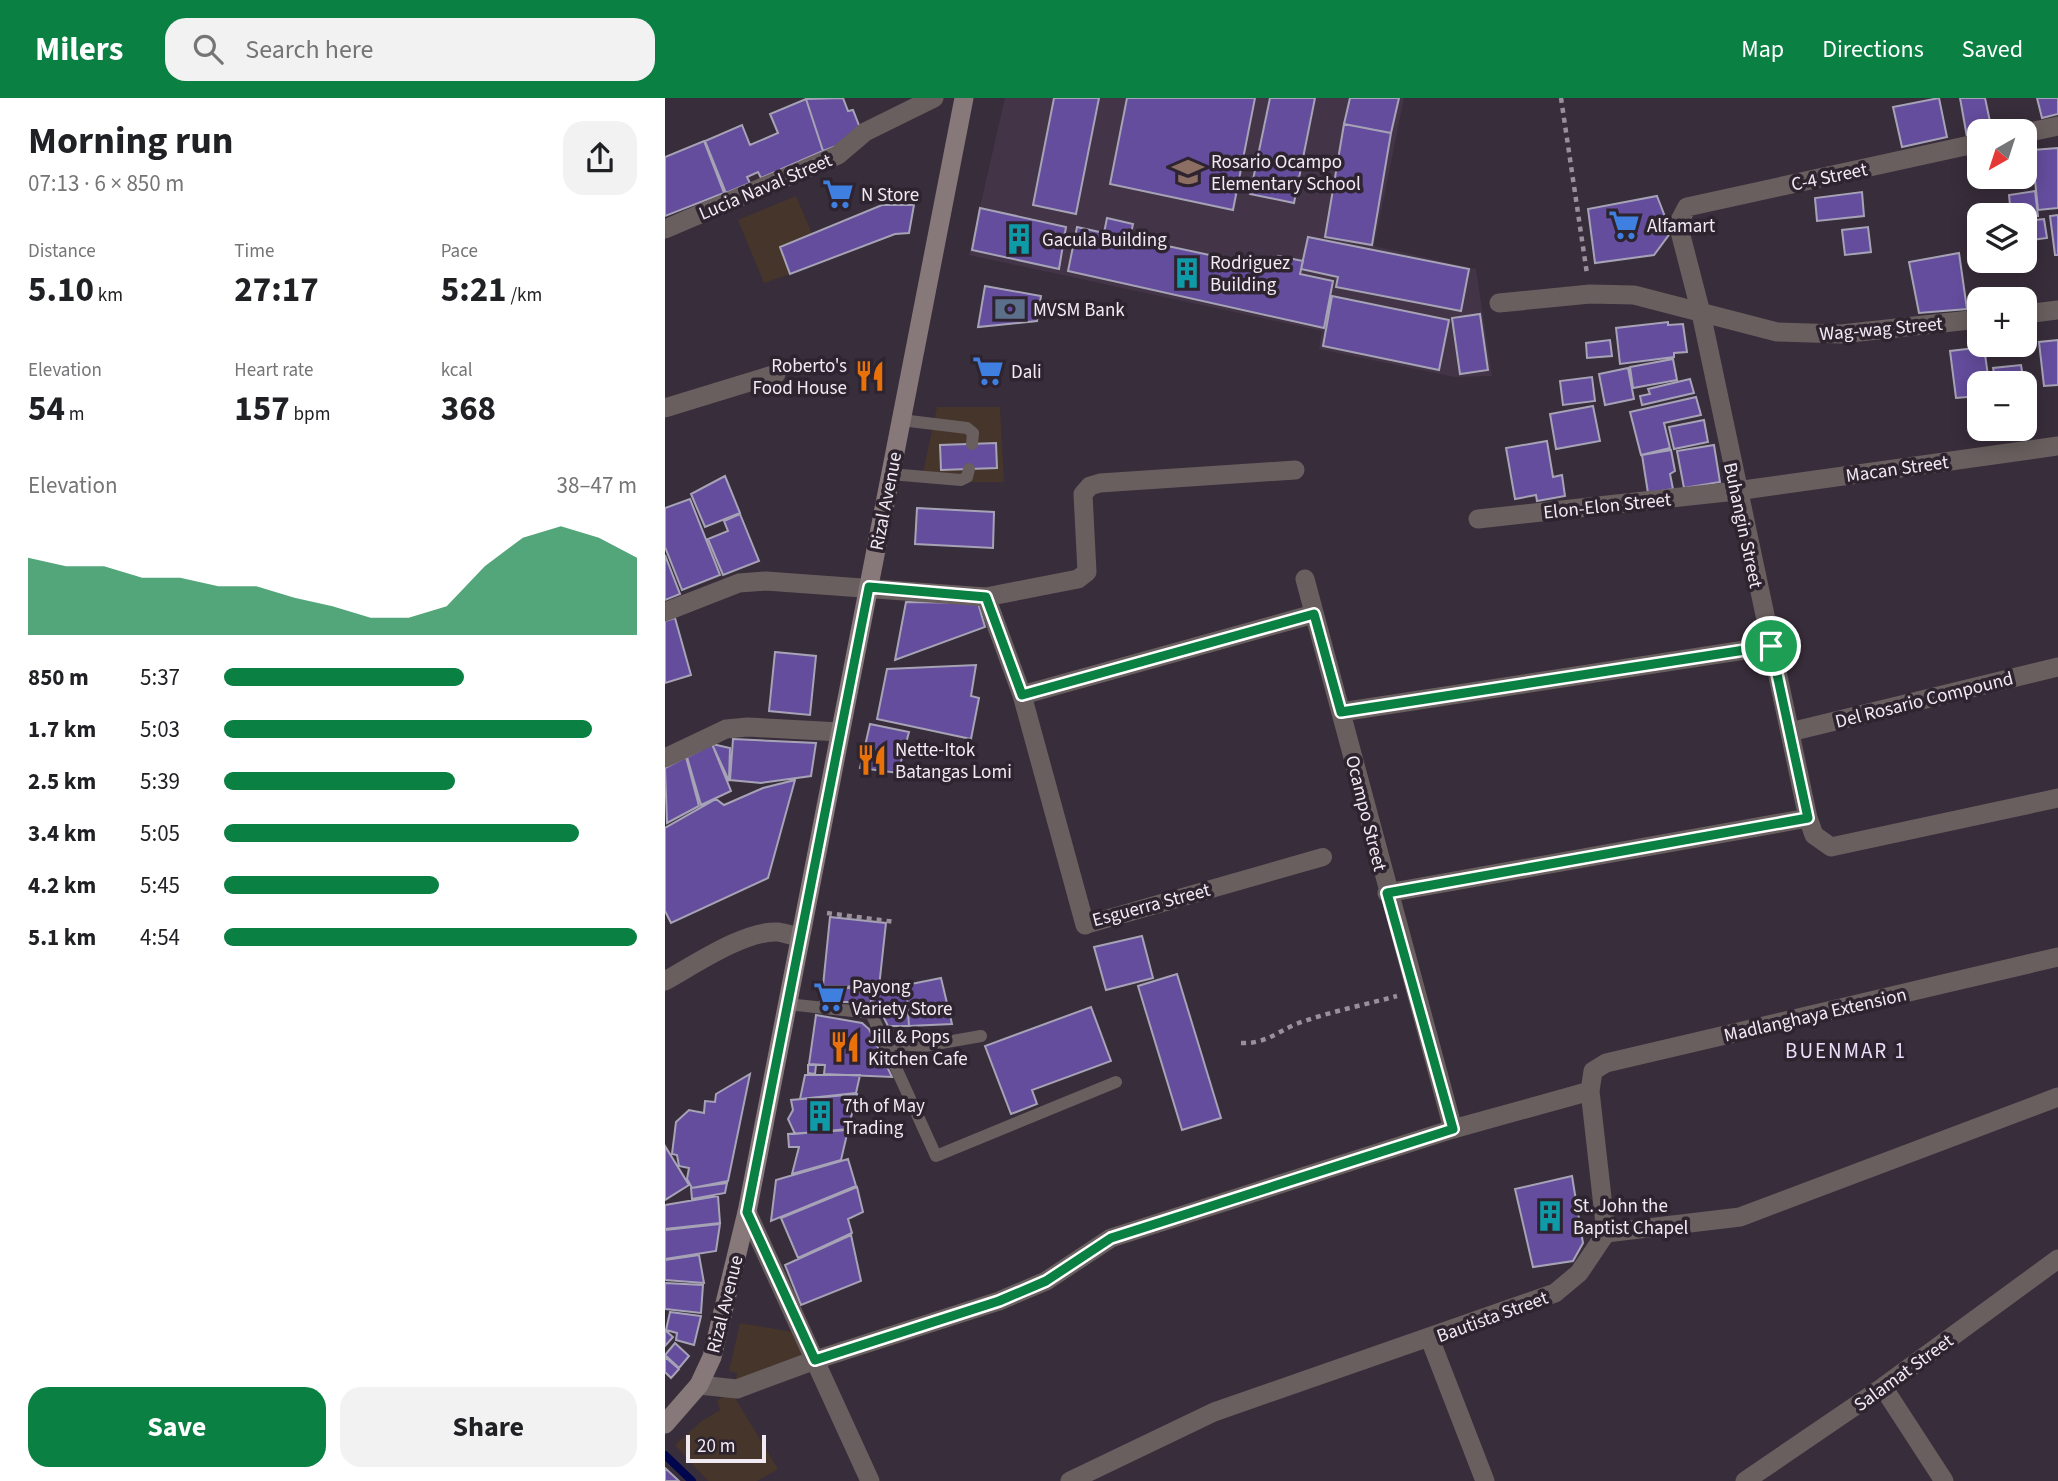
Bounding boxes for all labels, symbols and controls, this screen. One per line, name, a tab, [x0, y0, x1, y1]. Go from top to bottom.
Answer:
search box	[165, 18, 655, 81]
text: Milers	[35, 26, 123, 73]
icon: search	[189, 30, 227, 68]
text: Search here	[245, 31, 373, 68]
text: Map	[1741, 32, 1784, 67]
text: Directions	[1822, 32, 1924, 67]
text: Saved	[1962, 32, 2023, 67]
text: Morning run	[28, 114, 233, 168]
north arrow	[1967, 119, 2037, 189]
map controls	[1967, 119, 2037, 441]
button: share	[563, 121, 637, 195]
street label: Lucia Naval Street	[695, 147, 837, 228]
place label: Rosario Ocampo Elementary School	[1211, 149, 1361, 198]
school or university icon: Rosario Ocampo Elementary School	[1171, 155, 1205, 189]
street label: C-4 Street	[1789, 156, 1870, 199]
text: 07:13 · 6 × 850 m	[28, 167, 184, 200]
supermarket icon: N Store	[821, 177, 855, 211]
place label: N Store	[861, 182, 919, 209]
button: layers	[1967, 203, 2037, 273]
supermarket icon: Alfamart	[1607, 208, 1641, 242]
place label: Alfamart	[1647, 213, 1716, 240]
building icon: Gacula Building	[1002, 222, 1036, 256]
place label: Gacula Building	[1042, 227, 1167, 254]
text: Distance	[28, 238, 96, 265]
text: Time	[234, 238, 274, 265]
text: Pace	[441, 238, 478, 265]
place label: Rodriguez Building	[1210, 250, 1290, 299]
building icon: Rodriguez Building	[1170, 256, 1204, 290]
text: 5.10	[28, 265, 94, 315]
text: 27:17	[234, 265, 319, 315]
text: 5:21	[441, 265, 507, 315]
text: km	[94, 282, 123, 309]
text: /km	[507, 282, 542, 309]
button: +	[1967, 287, 2037, 357]
bank icon: MVSM Bank	[993, 292, 1027, 326]
place label: MVSM Bank	[1033, 297, 1125, 324]
street label: Wag-wag Street	[1818, 311, 1944, 348]
place label: Roberto's Food House	[753, 353, 847, 402]
supermarket icon: Dali	[971, 354, 1005, 388]
text: Elevation	[28, 357, 102, 384]
text: Heart rate	[234, 357, 313, 384]
text: kcal	[441, 357, 473, 384]
restaurant icon: Roberto's Food House	[853, 359, 887, 393]
place label: Dali	[1011, 359, 1042, 386]
button: −	[1967, 371, 2037, 441]
text: 54	[28, 384, 65, 434]
text: 157	[234, 384, 290, 434]
text: 368	[441, 384, 496, 434]
text: m	[65, 401, 85, 428]
text: bpm	[290, 401, 330, 428]
street label: Macan Street	[1844, 449, 1951, 490]
street label: Rizal Avenue	[864, 450, 909, 553]
street label: Buhangin Street	[1716, 460, 1769, 591]
text: Elevation	[28, 469, 118, 502]
text: 38–47 m	[557, 469, 637, 502]
street label: Elon-Elon Street	[1542, 486, 1673, 527]
pin	[1741, 616, 1801, 676]
icon: arrive	[1752, 627, 1790, 665]
text: 850 m	[28, 661, 89, 694]
text: 5:37	[140, 661, 180, 694]
street label: Del Rosario Compound	[1833, 665, 2016, 736]
text: 1.7 km	[28, 713, 96, 746]
text: 5:03	[140, 713, 180, 746]
place label: Nette-Itok Batangas Lomi	[895, 737, 1012, 786]
restaurant icon: Nette-Itok Batangas Lomi	[855, 743, 889, 777]
street label: Ocampo Street	[1338, 753, 1393, 875]
text: 2.5 km	[28, 765, 96, 798]
text: 5:39	[140, 765, 180, 798]
text: 3.4 km	[28, 817, 96, 850]
text: 5:05	[140, 817, 180, 850]
text: 4.2 km	[28, 869, 96, 902]
text: 5:45	[140, 869, 180, 902]
street label: Esguerra Street	[1089, 877, 1214, 934]
text: 5.1 km	[28, 921, 96, 954]
text: 4:54	[140, 921, 180, 954]
place label: Payong Variety Store	[852, 974, 953, 1023]
supermarket icon: Payong Variety Store	[812, 980, 846, 1014]
street label: Madlanghaya Extension	[1721, 981, 1909, 1050]
place label: Jill & Pops Kitchen Cafe	[868, 1024, 968, 1073]
restaurant icon: Jill & Pops Kitchen Cafe	[828, 1030, 862, 1064]
district label: BUENMAR 1	[1785, 1036, 1907, 1066]
place label: 7th of May Trading	[843, 1093, 925, 1142]
building icon: 7th of May Trading	[803, 1099, 837, 1133]
place label: St. John the Baptist Chapel	[1573, 1193, 1689, 1242]
building icon: St. John the Baptist Chapel	[1533, 1199, 1567, 1233]
street label: Rizal Avenue	[700, 1253, 751, 1356]
street label: Bautista Street	[1433, 1285, 1553, 1350]
street label: Salamat Street	[1849, 1328, 1960, 1419]
button: Save	[28, 1387, 326, 1467]
button: Share	[340, 1387, 637, 1467]
scale bar	[686, 1432, 767, 1464]
text: 20 m	[697, 1433, 735, 1460]

